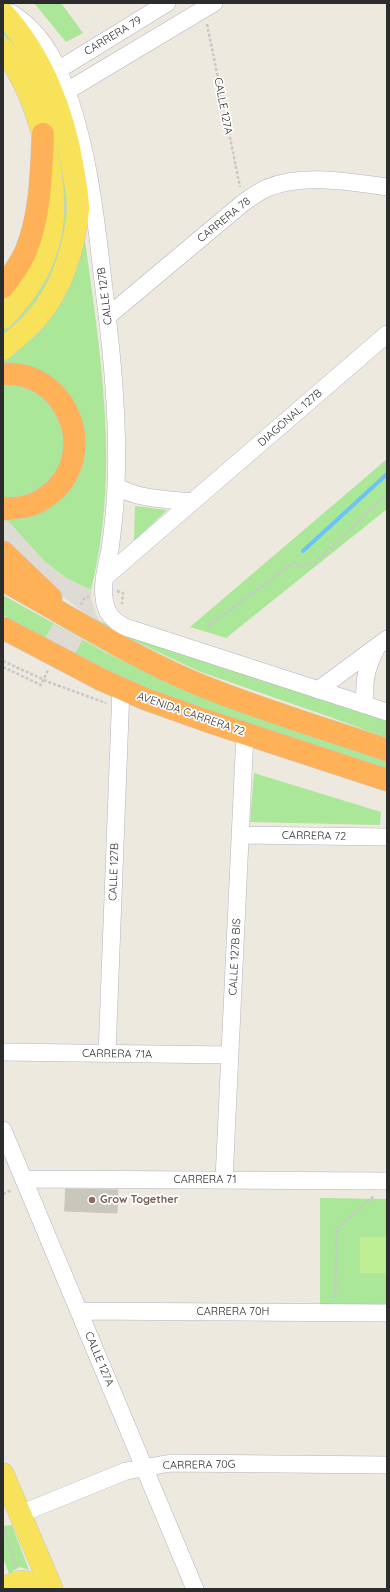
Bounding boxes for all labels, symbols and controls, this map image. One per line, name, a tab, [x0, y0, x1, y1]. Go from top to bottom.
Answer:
street label: CARRERA 79	[82, 14, 144, 58]
street label: CALLE 127A	[211, 76, 235, 136]
street label: CARRERA 78	[195, 195, 253, 245]
street label: CALLE 127B	[95, 266, 115, 326]
street label: DIAGONAL 127B	[255, 387, 325, 449]
street label: AVENIDA CARRERA 72	[135, 689, 247, 739]
street label: CARRERA 72	[282, 829, 346, 843]
street label: CALLE 127B	[106, 843, 122, 901]
street label: CALLE 127B BIS	[226, 918, 244, 996]
street label: CARRERA 71A	[82, 1047, 152, 1061]
street label: CARRERA 71	[173, 1173, 237, 1187]
place label: Grow Together	[100, 1193, 179, 1207]
marker: Grow Together	[87, 1195, 97, 1205]
street label: CARRERA 70H	[197, 1305, 269, 1319]
street label: CALLE 127A	[82, 1330, 116, 1388]
street label: CARRERA 70G	[163, 1458, 235, 1472]

